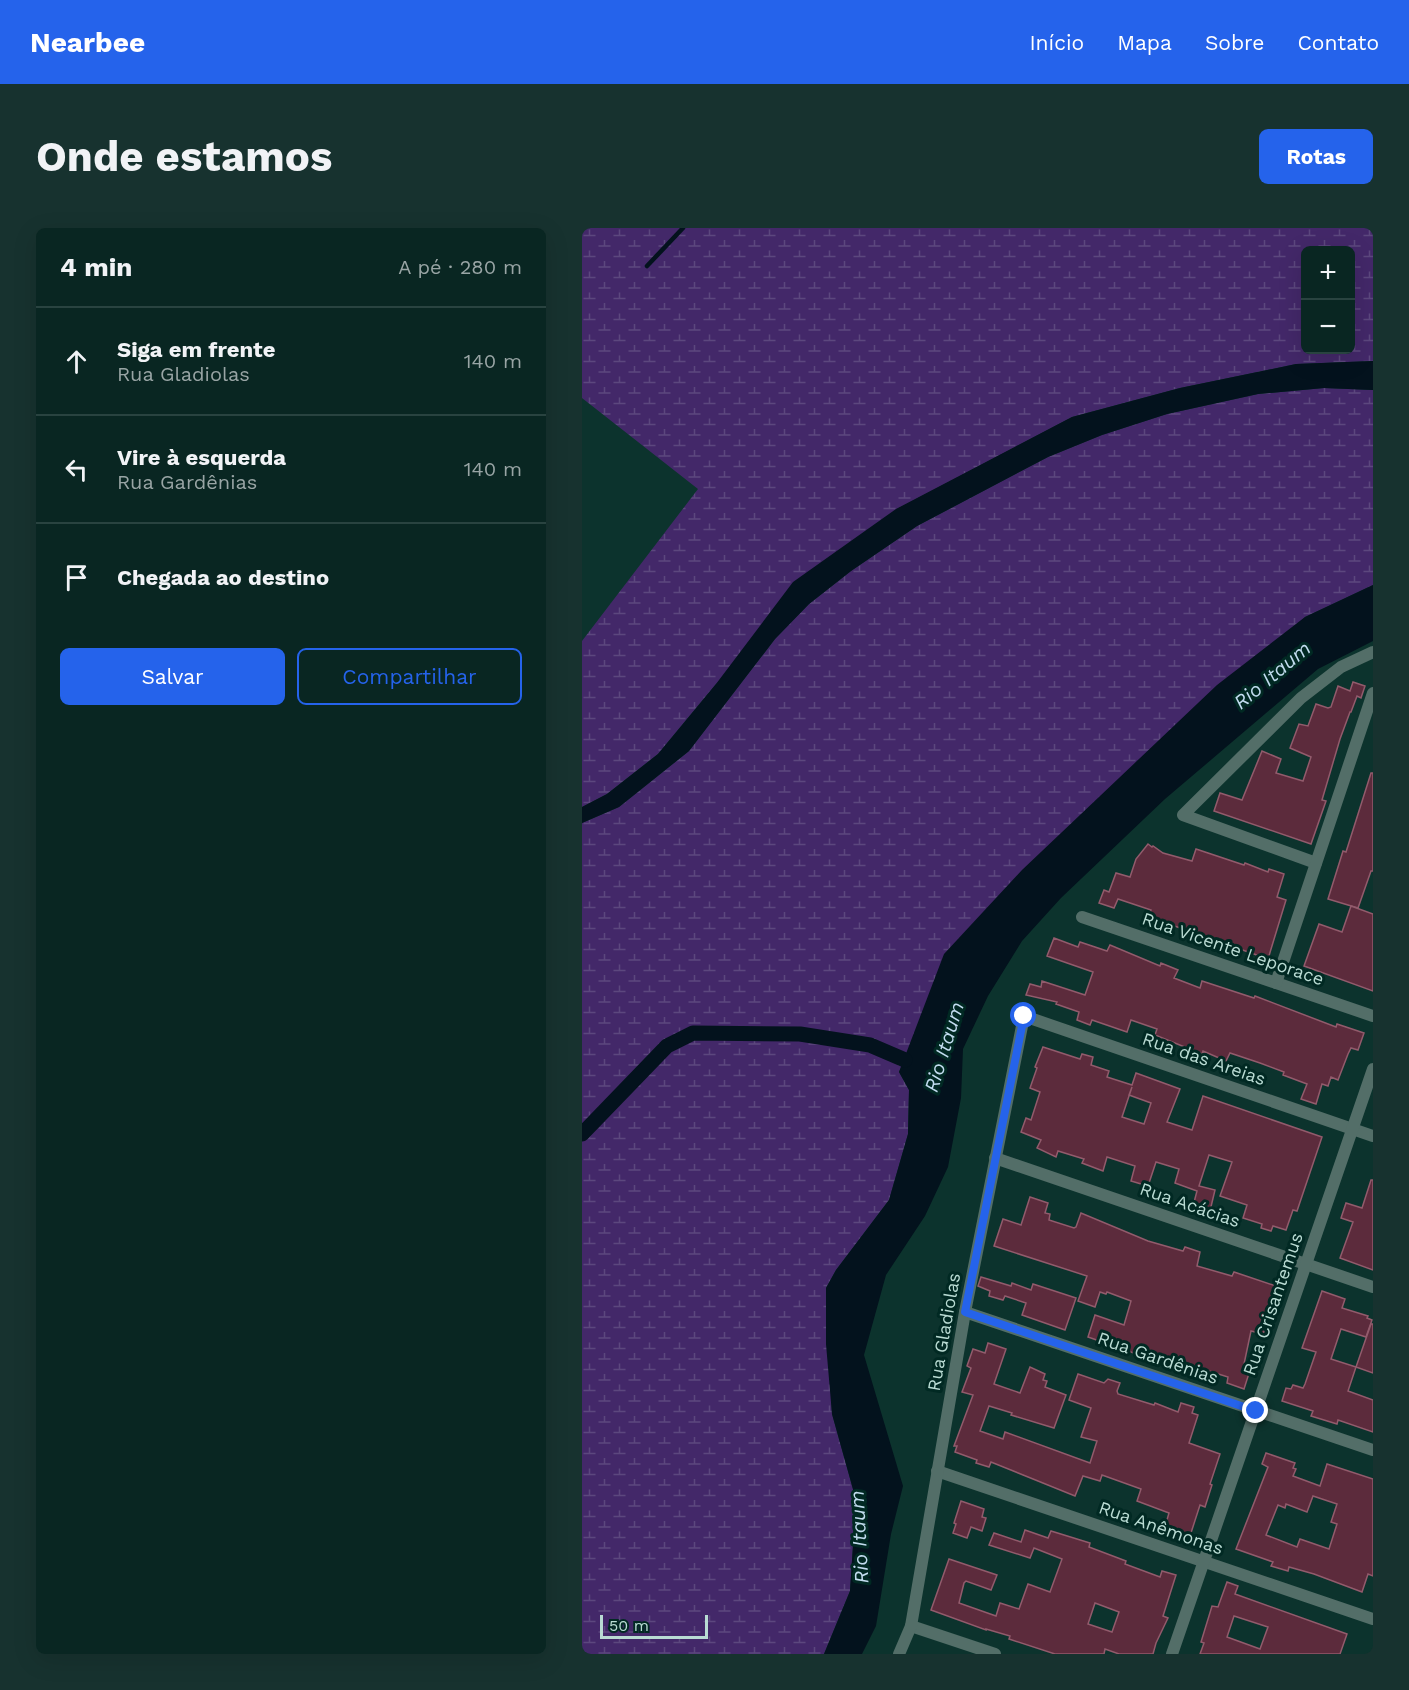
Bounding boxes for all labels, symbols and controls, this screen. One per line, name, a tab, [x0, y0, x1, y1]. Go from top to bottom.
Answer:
text: Nearbee	[30, 26, 145, 59]
text: Início	[1029, 30, 1084, 55]
text: Mapa	[1117, 30, 1172, 55]
text: Sobre	[1205, 30, 1264, 55]
text: Contato	[1297, 30, 1379, 55]
button: Rotas	[1259, 129, 1373, 184]
text: Onde estamos	[36, 132, 332, 181]
map controls	[1301, 246, 1355, 354]
button: +	[1301, 246, 1355, 300]
text: 4 min	[60, 252, 132, 282]
text: A pé · 280 m	[398, 255, 522, 279]
button: −	[1301, 300, 1355, 354]
text: Siga em frente	[117, 337, 275, 362]
icon: ahead	[60, 345, 93, 378]
text: 140 m	[464, 349, 522, 373]
text: Rua Gladiolas	[117, 362, 250, 386]
text: Vire à esquerda	[117, 445, 286, 470]
icon: left	[60, 453, 93, 486]
text: 140 m	[464, 457, 522, 481]
text: Rua Gardênias	[117, 470, 257, 494]
icon: arrive	[60, 561, 93, 594]
text: Chegada ao destino	[117, 565, 329, 590]
water label: Rio Itaum	[1229, 636, 1315, 714]
button: Salvar	[60, 648, 285, 705]
button: Compartilhar	[297, 648, 522, 705]
street label: Rua Vicente Leporace	[1139, 908, 1327, 990]
water label: Rio Itaum	[919, 999, 969, 1095]
route start	[1010, 1002, 1036, 1028]
street label: Rua das Areias	[1140, 1028, 1269, 1089]
street label: Rua Acácias	[1137, 1178, 1243, 1231]
street label: Rua Crisantemus	[1238, 1230, 1307, 1378]
street label: Rua Gladiolas	[923, 1271, 964, 1393]
street label: Rua Gardênias	[1095, 1327, 1221, 1388]
route end	[1242, 1397, 1268, 1423]
water label: Rio Itaum	[845, 1490, 873, 1584]
street label: Rua Anêmonas	[1096, 1496, 1226, 1559]
scale bar	[600, 1612, 708, 1640]
text: 50 m	[609, 1616, 649, 1635]

